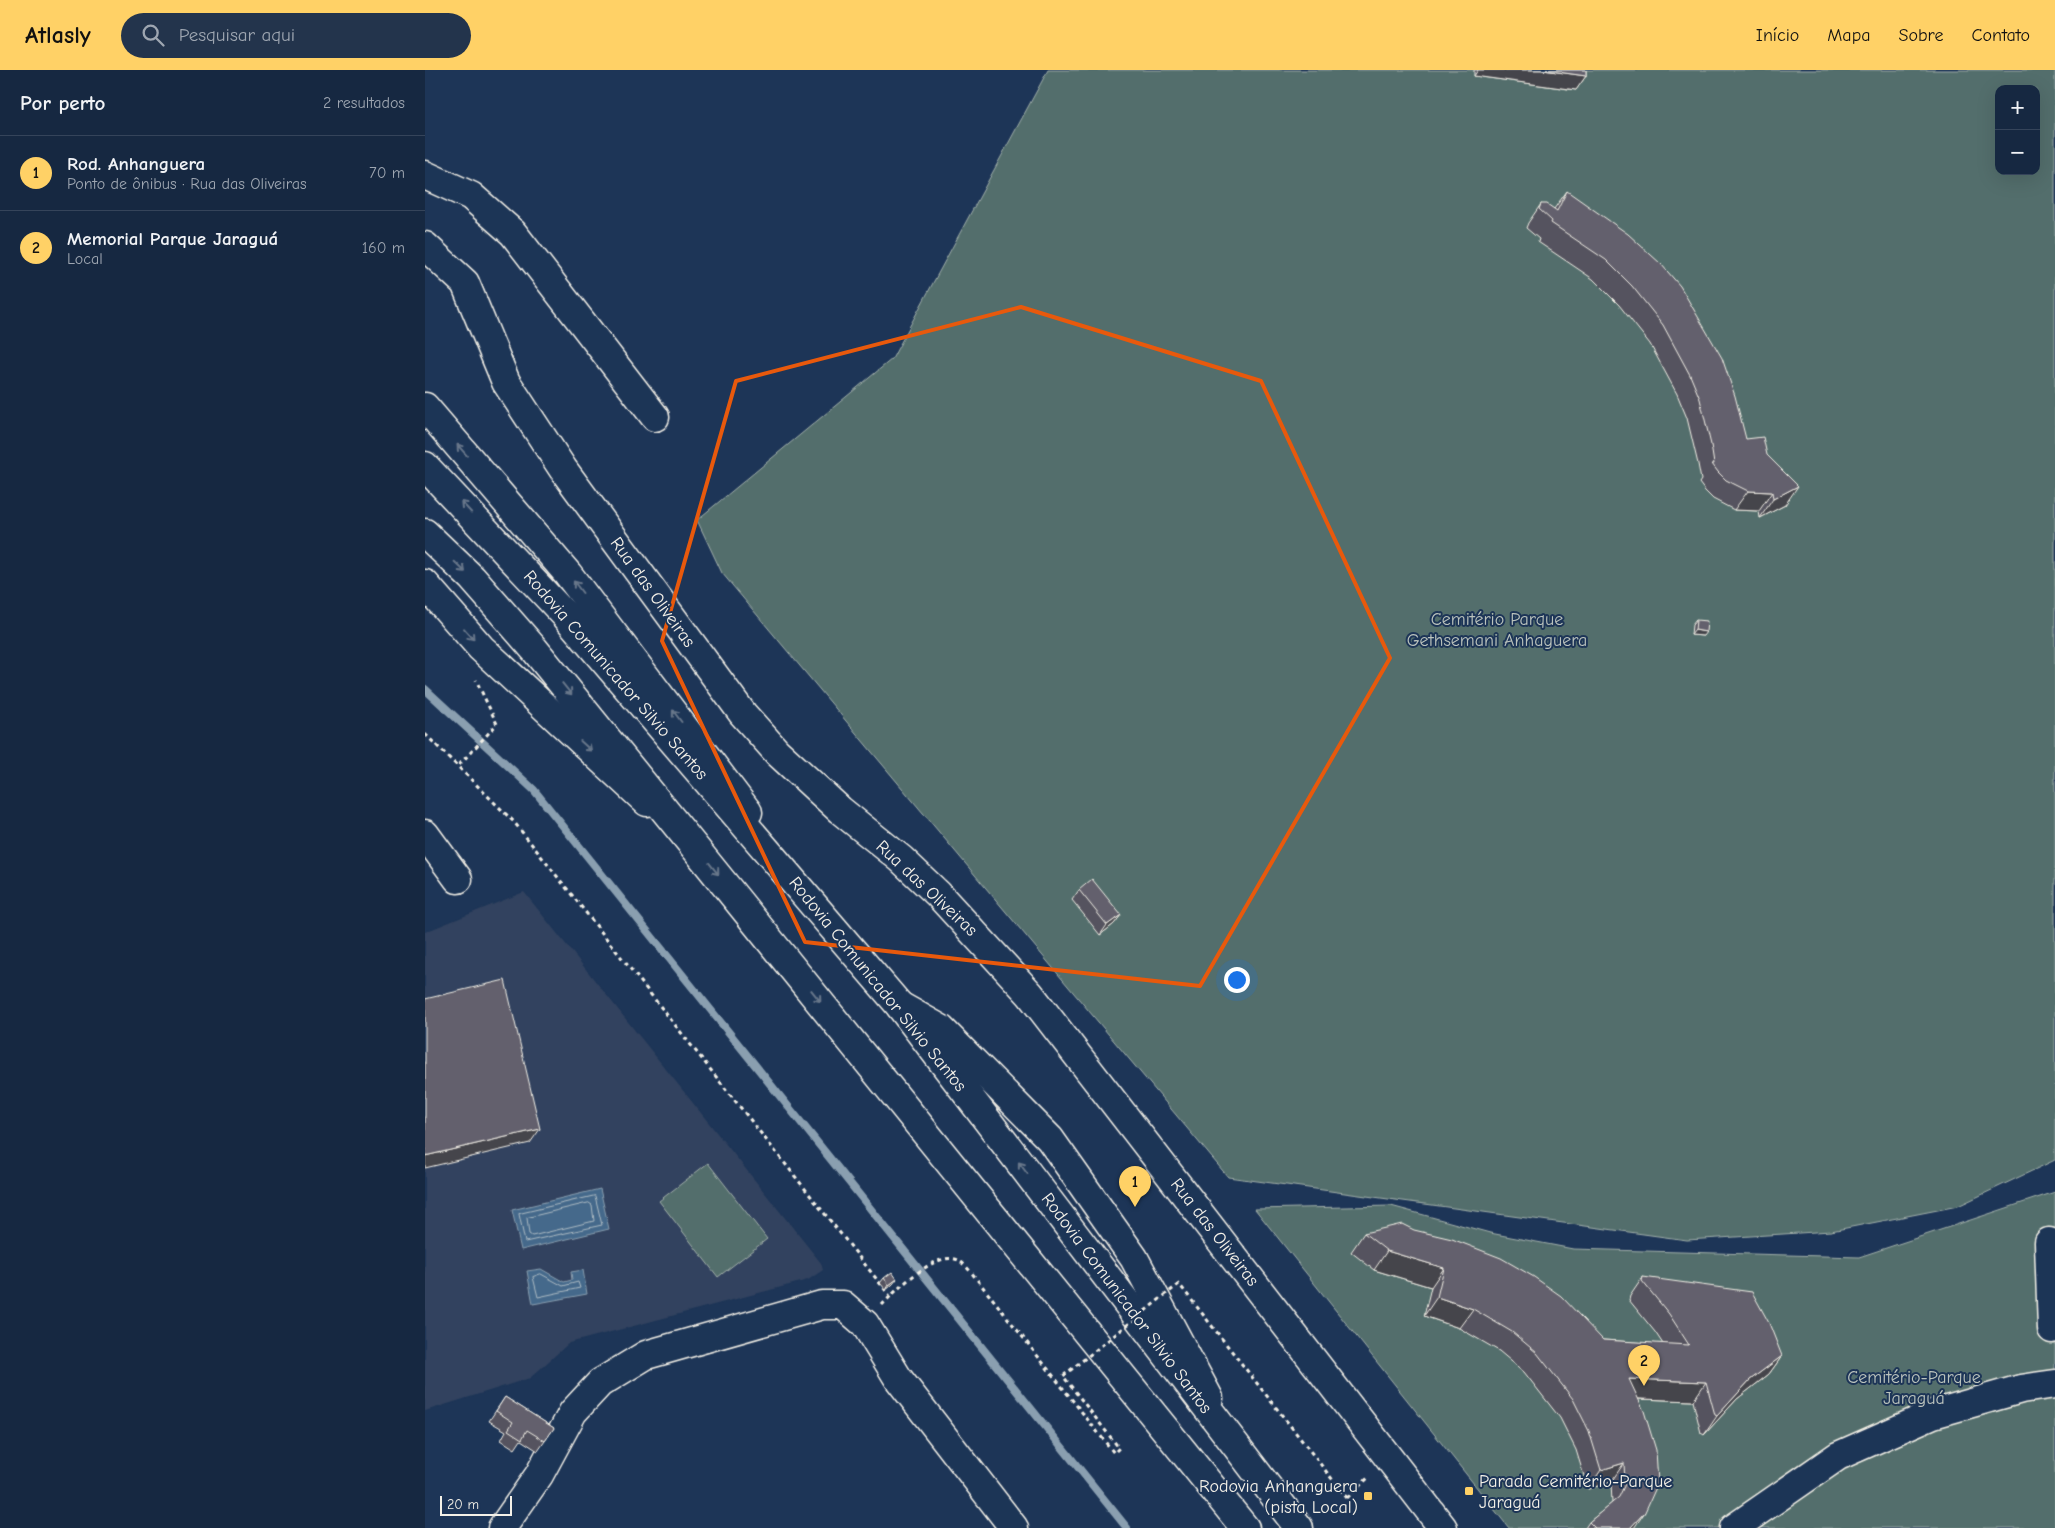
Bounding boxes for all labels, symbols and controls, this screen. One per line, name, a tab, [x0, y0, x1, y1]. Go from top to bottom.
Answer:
search box	[121, 13, 471, 58]
text: Atlasly	[25, 21, 91, 49]
icon: search	[139, 21, 167, 49]
text: Pesquisar aqui	[179, 24, 295, 46]
text: Início	[1756, 25, 1799, 46]
text: Mapa	[1827, 25, 1870, 46]
text: Sobre	[1898, 25, 1943, 46]
text: Contato	[1971, 25, 2030, 46]
map controls	[1995, 85, 2040, 175]
button: +	[1995, 85, 2040, 130]
text: Por perto	[20, 91, 105, 115]
text: 2 resultados	[323, 94, 405, 112]
button: −	[1995, 130, 2040, 175]
text: Rod. Anhanguera	[67, 153, 205, 175]
text: 1	[33, 164, 39, 182]
text: 70 m	[369, 164, 405, 182]
text: Ponto de ônibus · Rua das Oliveiras	[67, 175, 307, 193]
text: Memorial Parque Jaraguá	[67, 228, 278, 250]
text: 2	[32, 239, 40, 257]
text: 160 m	[362, 239, 405, 257]
text: Local	[67, 250, 103, 268]
one-way arrow	[456, 443, 467, 456]
one-way arrow	[460, 500, 472, 513]
street label: Rua das Oliveiras	[606, 533, 700, 651]
one-way arrow	[454, 561, 466, 573]
street label: Rodovia Comunicador Silvio Santos	[519, 566, 712, 784]
one-way arrow	[573, 580, 583, 594]
park label: Cemitério Parque Gethsemani Anhaguera	[1407, 609, 1587, 651]
one-way arrow	[463, 627, 475, 640]
one-way arrow	[562, 682, 573, 695]
one-way arrow	[672, 709, 682, 723]
one-way arrow	[580, 740, 593, 752]
street label: Rua das Oliveiras	[872, 836, 982, 941]
one-way arrow	[708, 863, 719, 876]
street label: Rodovia Comunicador Silvio Santos	[784, 873, 971, 1096]
your location	[1224, 967, 1250, 993]
one-way arrow	[810, 989, 821, 1002]
one-way arrow	[1018, 1162, 1029, 1175]
pin: 1	[1119, 1166, 1151, 1207]
street label: Rua das Oliveiras	[1166, 1174, 1263, 1290]
street label: Rodovia Comunicador Silvio Santos	[1037, 1189, 1216, 1418]
pin: 2	[1628, 1345, 1660, 1386]
park label: Cemitério-Parque Jaraguá	[1847, 1367, 1981, 1409]
place label: Parada Cemitério-Parque Jaraguá	[1479, 1471, 1672, 1513]
place label: Rodovia Anhanguera (pista Local)	[1199, 1476, 1358, 1518]
marker: Parada Cemitério-Parque Jaraguá	[1463, 1485, 1475, 1497]
marker: Rodovia Anhanguera (pista Local)	[1362, 1490, 1374, 1502]
scale bar	[440, 1493, 513, 1516]
text: 20 m	[447, 1496, 479, 1513]

